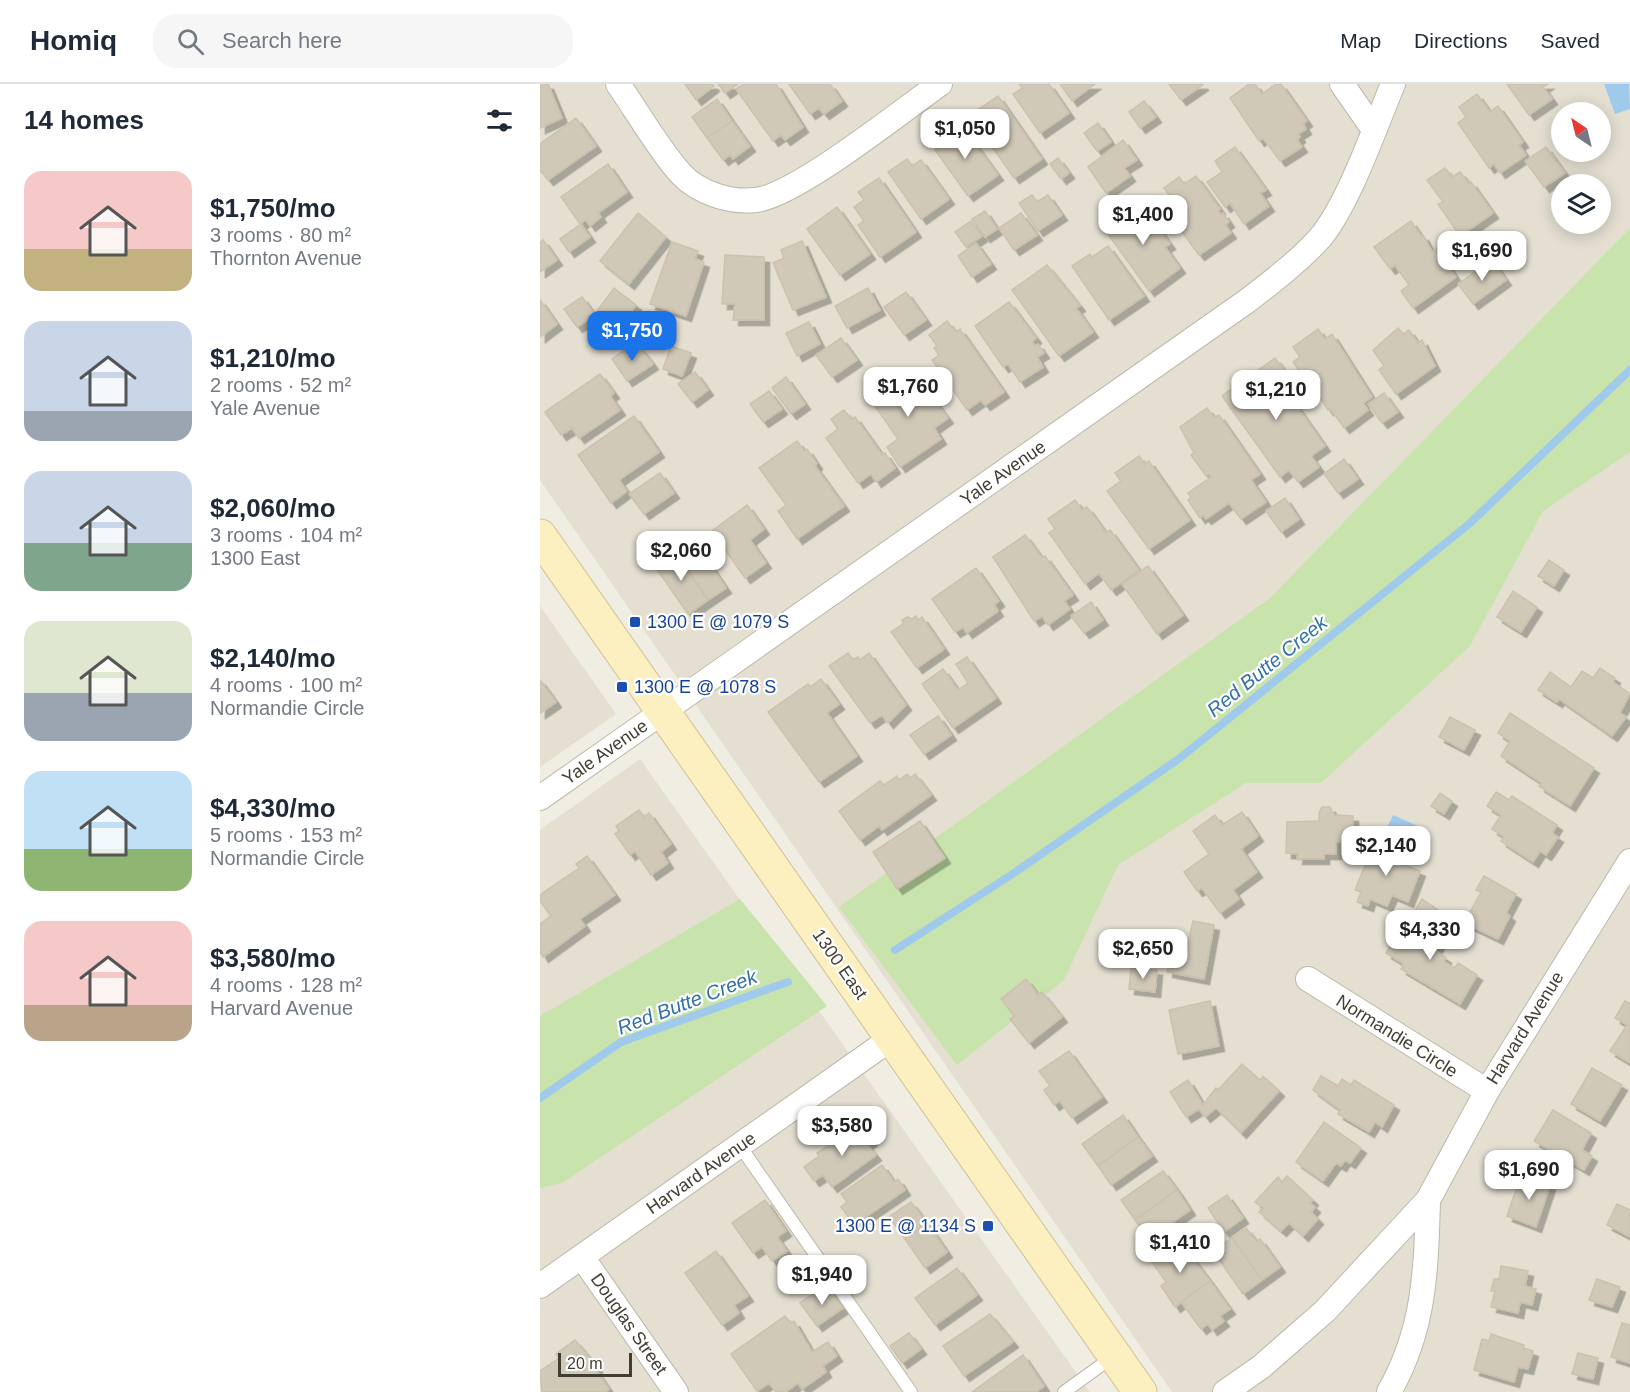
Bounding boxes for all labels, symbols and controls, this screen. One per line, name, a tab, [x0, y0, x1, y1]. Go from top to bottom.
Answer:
search box	[153, 14, 573, 68]
text: Homiq	[30, 25, 117, 56]
icon: search	[174, 25, 207, 58]
text: Search here	[222, 28, 342, 53]
text: Map	[1340, 29, 1381, 52]
text: Directions	[1414, 29, 1507, 52]
text: Saved	[1540, 29, 1600, 52]
north arrow	[1551, 102, 1611, 162]
map controls	[1551, 102, 1611, 234]
icon: filters	[483, 104, 516, 137]
text: 14 homes	[24, 105, 144, 135]
pin: $1,050	[916, 109, 1014, 160]
text: $1,050	[934, 117, 996, 139]
button: layers	[1551, 174, 1611, 234]
text: $1,750/mo	[210, 193, 336, 223]
icon: home	[72, 195, 144, 267]
pin: $1,400	[1094, 195, 1192, 246]
text: $1,400	[1112, 203, 1174, 225]
text: 3 rooms · 80 m²	[210, 224, 351, 246]
pin: $1,690	[1433, 231, 1531, 282]
text: $1,690	[1451, 239, 1513, 261]
text: Thornton Avenue	[210, 247, 362, 269]
pin: $1,750	[583, 311, 681, 362]
text: $1,750	[601, 319, 663, 341]
text: $1,210/mo	[210, 343, 336, 373]
icon: home	[72, 345, 144, 417]
pin: $1,760	[859, 367, 957, 418]
pin: $1,210	[1227, 370, 1325, 421]
text: 2 rooms · 52 m²	[210, 374, 351, 396]
text: $1,760	[877, 375, 939, 397]
text: $1,210	[1245, 378, 1307, 400]
text: Yale Avenue	[210, 397, 320, 419]
street label: Yale Avenue	[957, 436, 1049, 510]
text: $2,060/mo	[210, 493, 336, 523]
icon: home	[72, 495, 144, 567]
text: 3 rooms · 104 m²	[210, 524, 362, 546]
pin: $2,060	[632, 531, 730, 582]
text: $2,060	[650, 539, 712, 561]
text: 1300 East	[210, 547, 300, 569]
water label: Red Butte Creek	[1203, 610, 1332, 721]
place label: 1300 E @ 1079 S	[647, 612, 789, 632]
marker: 1300 E @ 1079 S	[628, 615, 642, 629]
text: $2,140/mo	[210, 643, 336, 673]
icon: home	[72, 645, 144, 717]
text: 4 rooms · 100 m²	[210, 674, 362, 696]
place label: 1300 E @ 1078 S	[634, 677, 776, 697]
marker: 1300 E @ 1078 S	[615, 680, 629, 694]
text: Normandie Circle	[210, 697, 365, 719]
street label: Yale Avenue	[559, 715, 651, 789]
text: $4,330/mo	[210, 793, 336, 823]
icon: home	[72, 795, 144, 867]
text: 5 rooms · 153 m²	[210, 824, 362, 846]
pin: $2,140	[1337, 826, 1435, 877]
text: $2,140	[1355, 834, 1417, 856]
text: Normandie Circle	[210, 847, 365, 869]
pin: $4,330	[1381, 910, 1479, 961]
text: $4,330	[1399, 918, 1461, 940]
street label: 1300 East	[809, 925, 871, 1003]
pin: $2,650	[1094, 929, 1192, 980]
text: $2,650	[1112, 937, 1174, 959]
text: $3,580/mo	[210, 943, 336, 973]
icon: home	[72, 945, 144, 1017]
water label: Red Butte Creek	[614, 965, 761, 1039]
street label: Harvard Avenue	[1482, 968, 1568, 1088]
text: 4 rooms · 128 m²	[210, 974, 362, 996]
street label: Normandie Circle	[1333, 991, 1461, 1081]
text: Harvard Avenue	[210, 997, 353, 1019]
pin: $3,580	[793, 1106, 891, 1157]
text: $3,580	[811, 1114, 873, 1136]
street label: Harvard Avenue	[643, 1128, 759, 1218]
pin: $1,690	[1480, 1150, 1578, 1201]
text: $1,690	[1498, 1158, 1560, 1180]
place label: 1300 E @ 1134 S	[835, 1216, 976, 1236]
marker: 1300 E @ 1134 S	[981, 1219, 995, 1233]
pin: $1,410	[1131, 1223, 1229, 1274]
text: $1,410	[1149, 1231, 1211, 1253]
pin: $1,940	[773, 1255, 871, 1306]
text: $1,940	[791, 1263, 853, 1285]
street label: Douglas Street	[587, 1269, 671, 1379]
scale bar	[558, 1350, 632, 1378]
text: 20 m	[567, 1355, 603, 1372]

